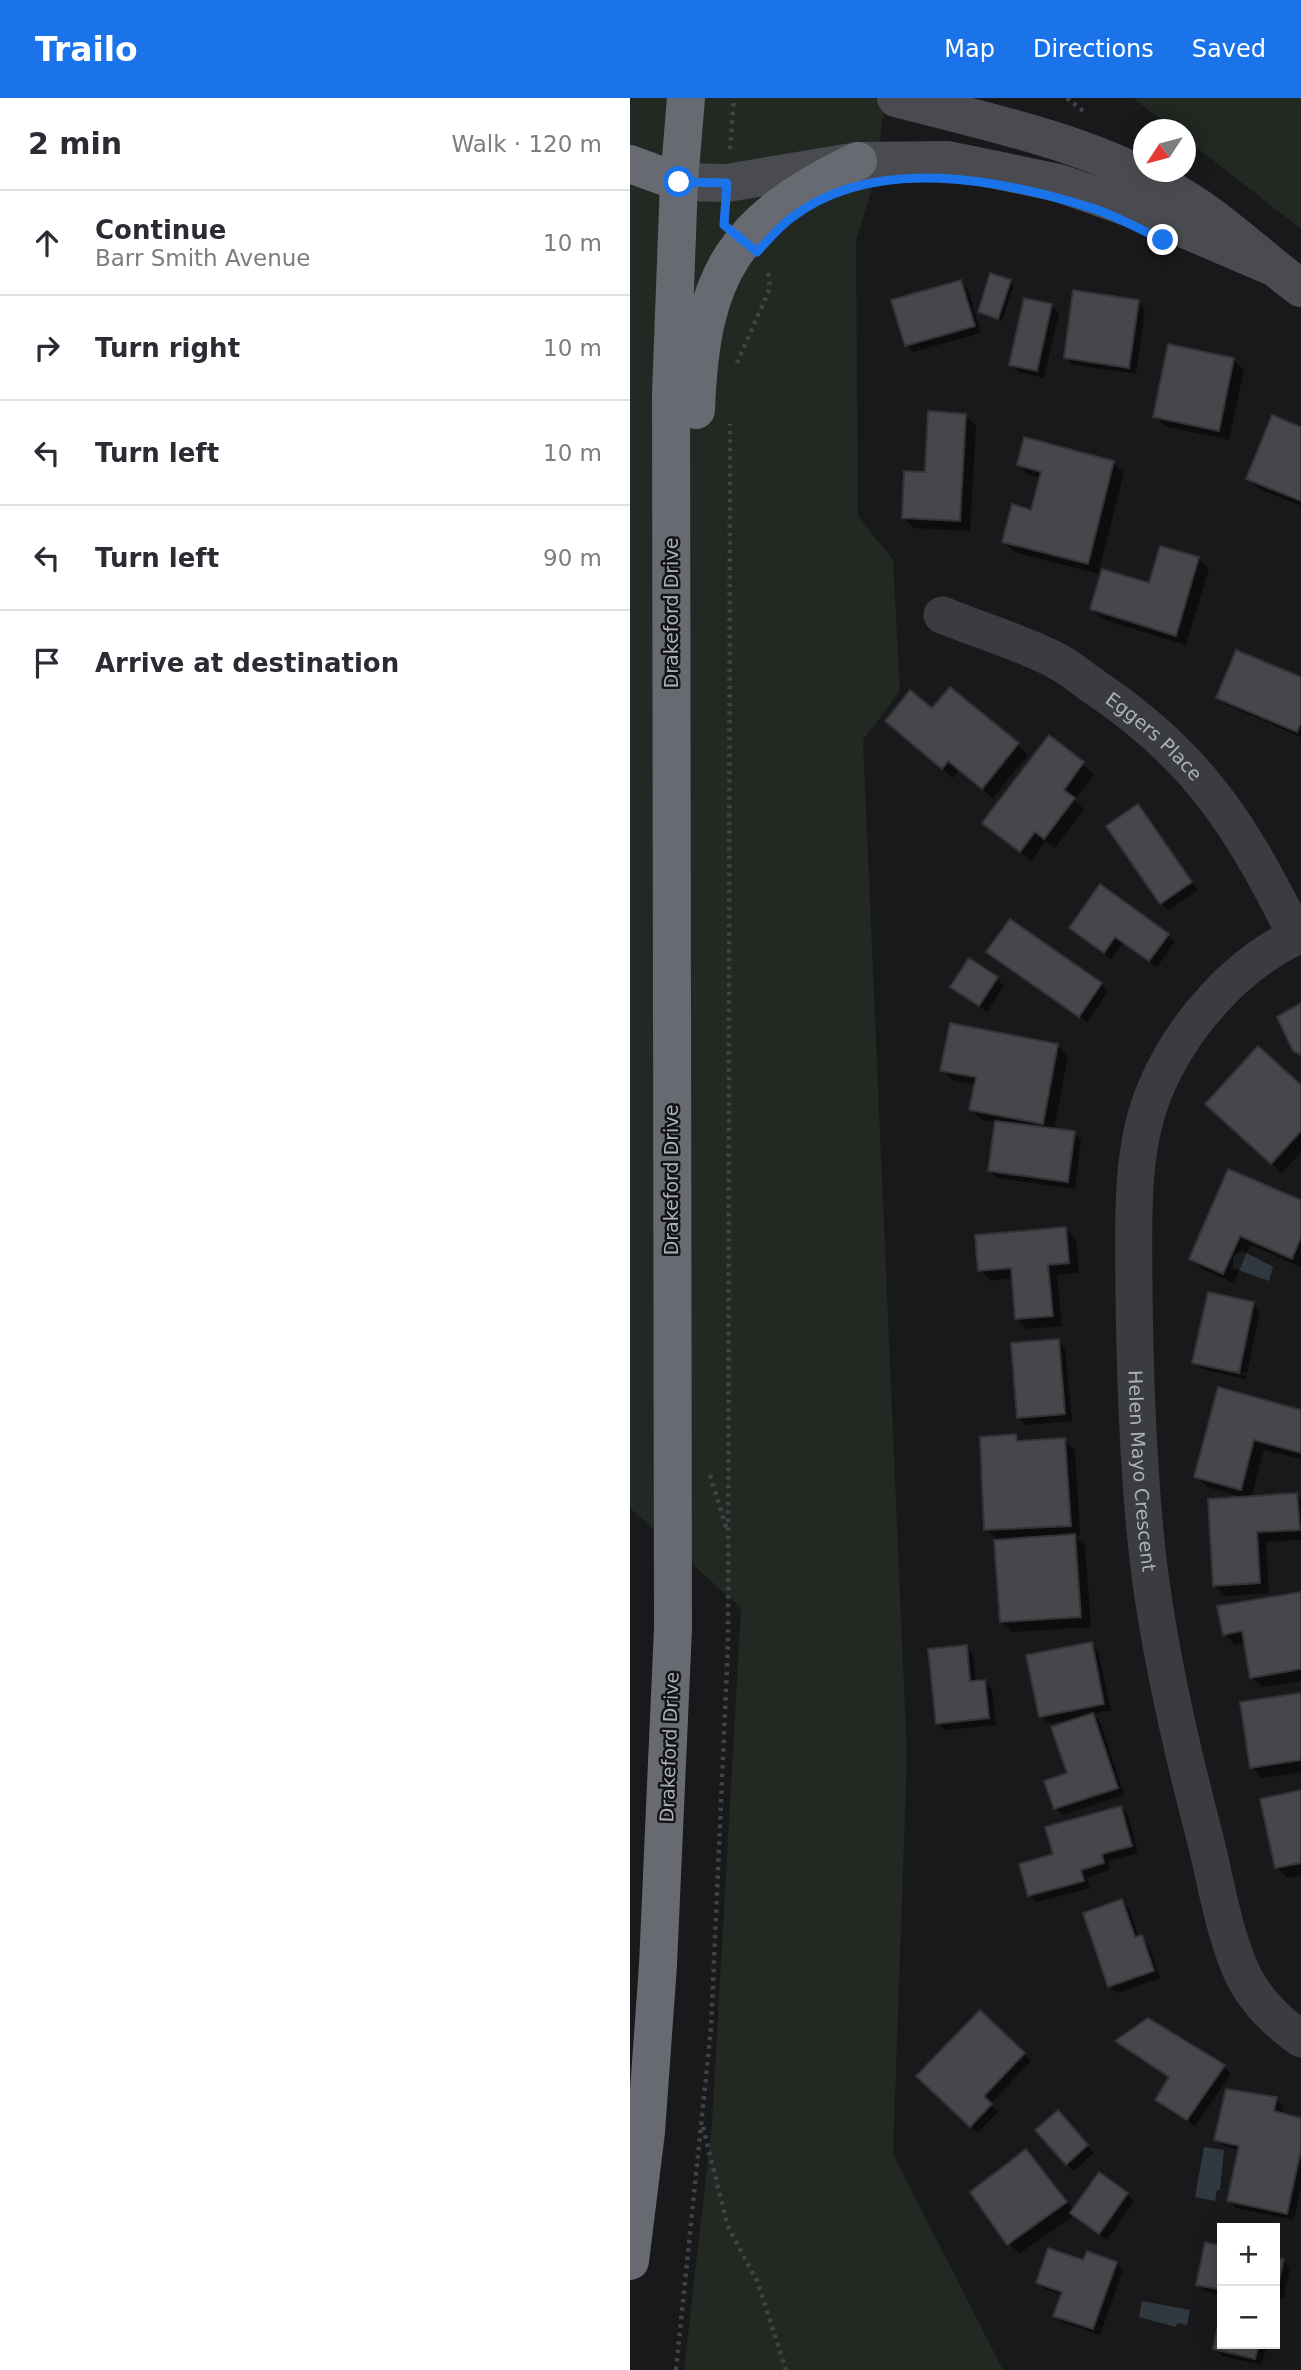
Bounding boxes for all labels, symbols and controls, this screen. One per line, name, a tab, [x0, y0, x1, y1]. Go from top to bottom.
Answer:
text: Trailo	[35, 30, 138, 69]
text: Map	[944, 35, 995, 63]
text: Directions	[1033, 35, 1154, 63]
text: Saved	[1192, 35, 1266, 63]
north arrow	[1133, 119, 1196, 182]
text: 2 min	[28, 126, 122, 161]
text: Walk · 120 m	[451, 131, 602, 157]
route start	[663, 166, 694, 197]
text: Continue	[95, 215, 226, 245]
icon: ahead	[28, 224, 66, 262]
route end	[1147, 224, 1178, 255]
text: 10 m	[543, 230, 602, 256]
text: Barr Smith Avenue	[95, 245, 310, 271]
icon: right	[28, 329, 66, 367]
text: Turn right	[95, 333, 240, 363]
text: 10 m	[543, 335, 602, 361]
icon: left	[28, 434, 66, 472]
text: Turn left	[95, 438, 219, 468]
text: 10 m	[543, 440, 602, 466]
street label: Drakeford Drive	[660, 538, 682, 688]
icon: left	[28, 539, 66, 577]
text: Turn left	[95, 543, 219, 573]
text: 90 m	[543, 545, 602, 571]
icon: arrive	[28, 644, 66, 682]
text: Arrive at destination	[95, 648, 399, 678]
street label: Eggers Place	[1102, 687, 1207, 785]
street label: Drakeford Drive	[660, 1105, 682, 1255]
street label: Helen Mayo Crescent	[1124, 1370, 1160, 1573]
street label: Drakeford Drive	[655, 1671, 683, 1823]
map controls	[1217, 2223, 1280, 2349]
button: +	[1217, 2223, 1280, 2286]
button: −	[1217, 2286, 1280, 2349]

